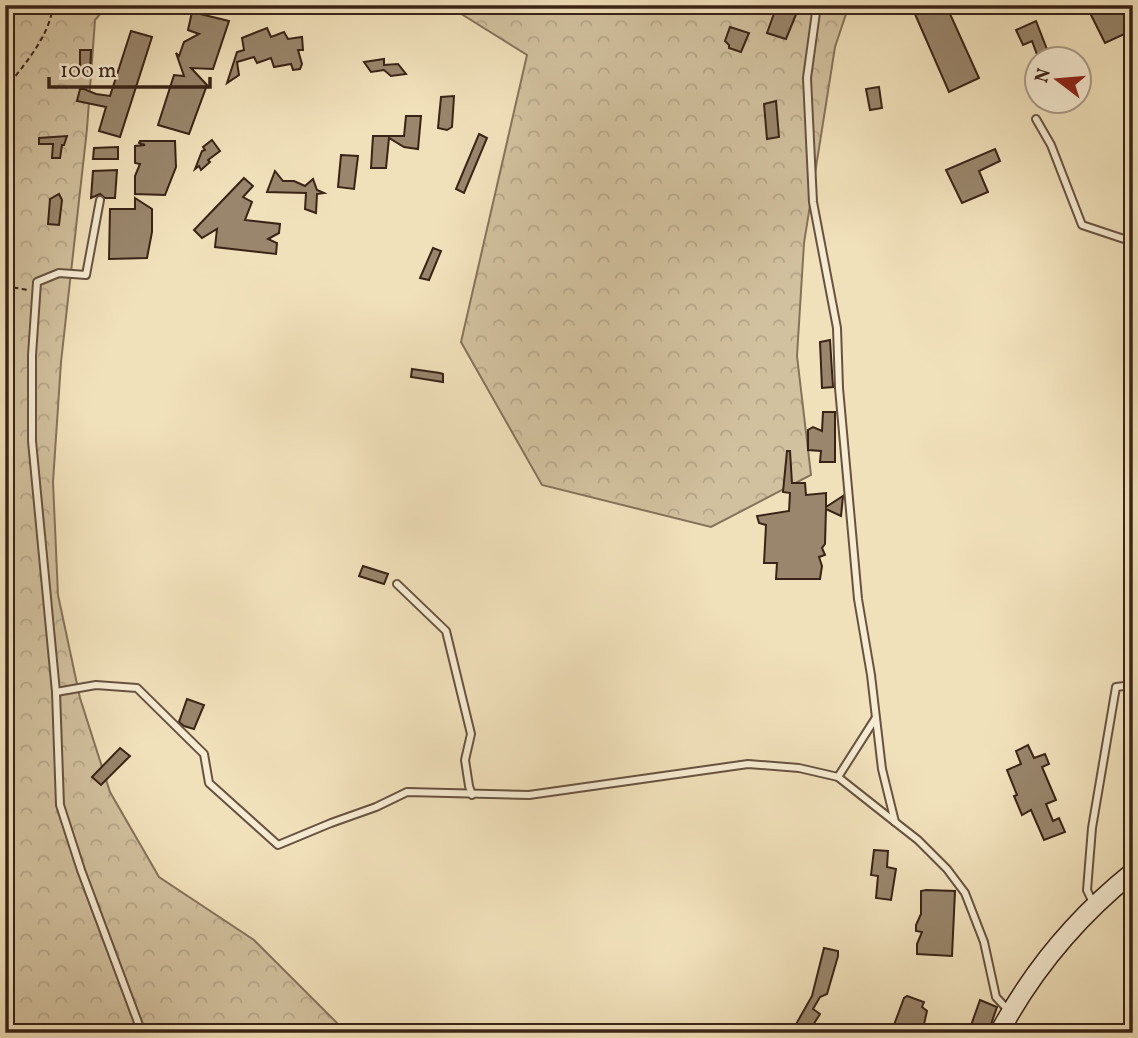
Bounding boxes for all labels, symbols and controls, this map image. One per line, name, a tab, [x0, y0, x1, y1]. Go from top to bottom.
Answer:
scale bar	[49, 46, 210, 90]
north arrow	[1023, 46, 1092, 116]
text: 100 m	[60, 57, 117, 86]
text: N	[1029, 65, 1058, 86]

